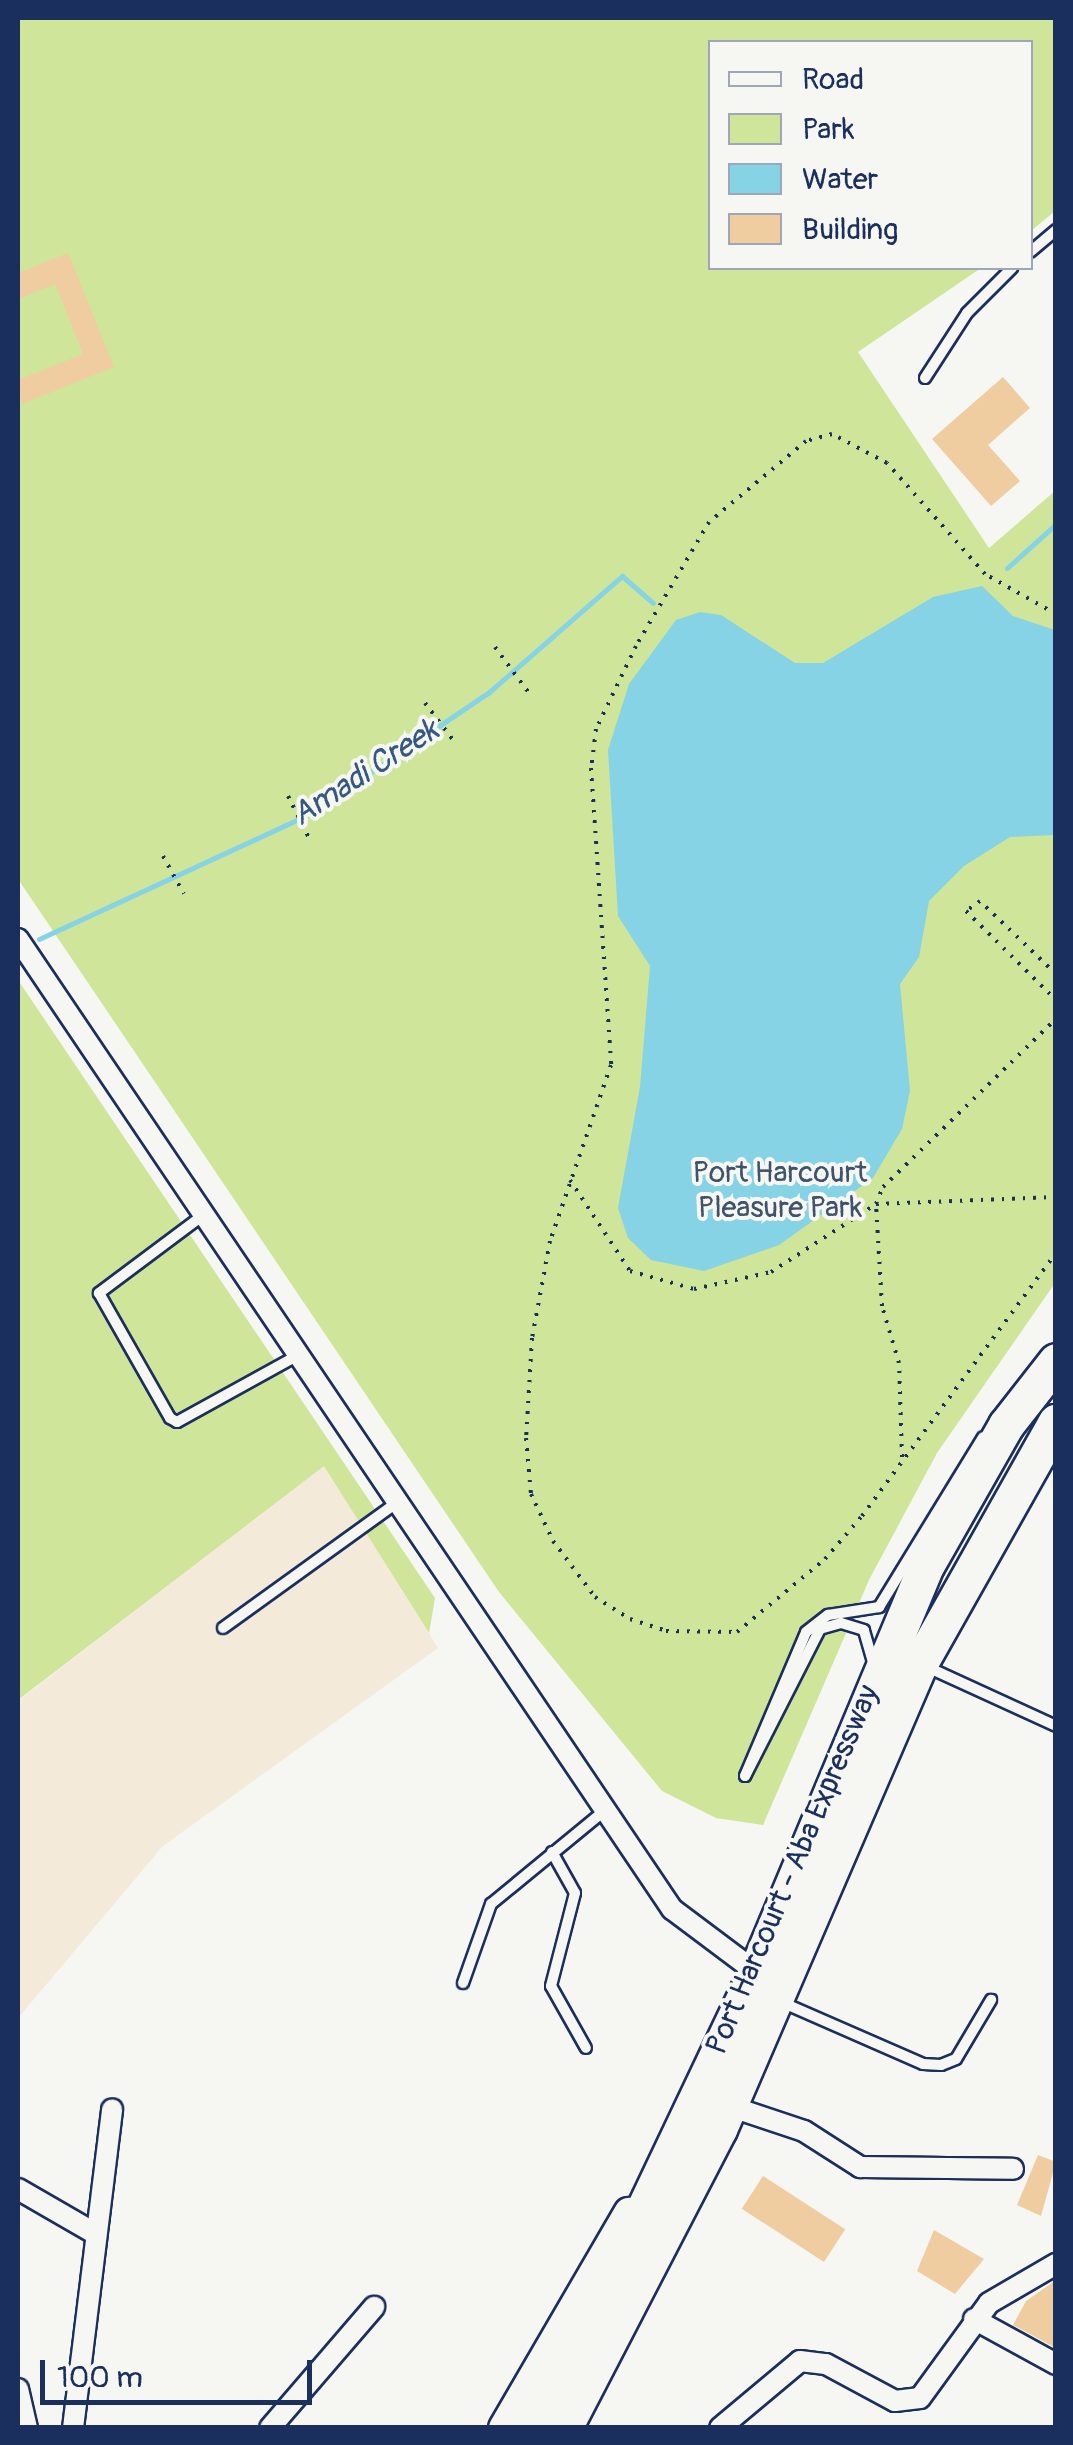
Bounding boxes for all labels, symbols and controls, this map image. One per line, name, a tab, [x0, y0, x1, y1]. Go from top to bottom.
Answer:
legend	[708, 40, 1033, 270]
text: Road	[802, 61, 864, 98]
text: Park	[802, 111, 855, 148]
text: Water	[802, 161, 878, 198]
text: Building	[802, 211, 898, 248]
water label: Amadi Creek	[284, 711, 446, 835]
park label: Port Harcourt Pleasure Park	[693, 1155, 867, 1226]
street label: Port Harcourt - Aba Expressway	[699, 1680, 887, 2060]
scale bar	[45, 2340, 318, 2402]
text: 100 m	[57, 2359, 143, 2396]

